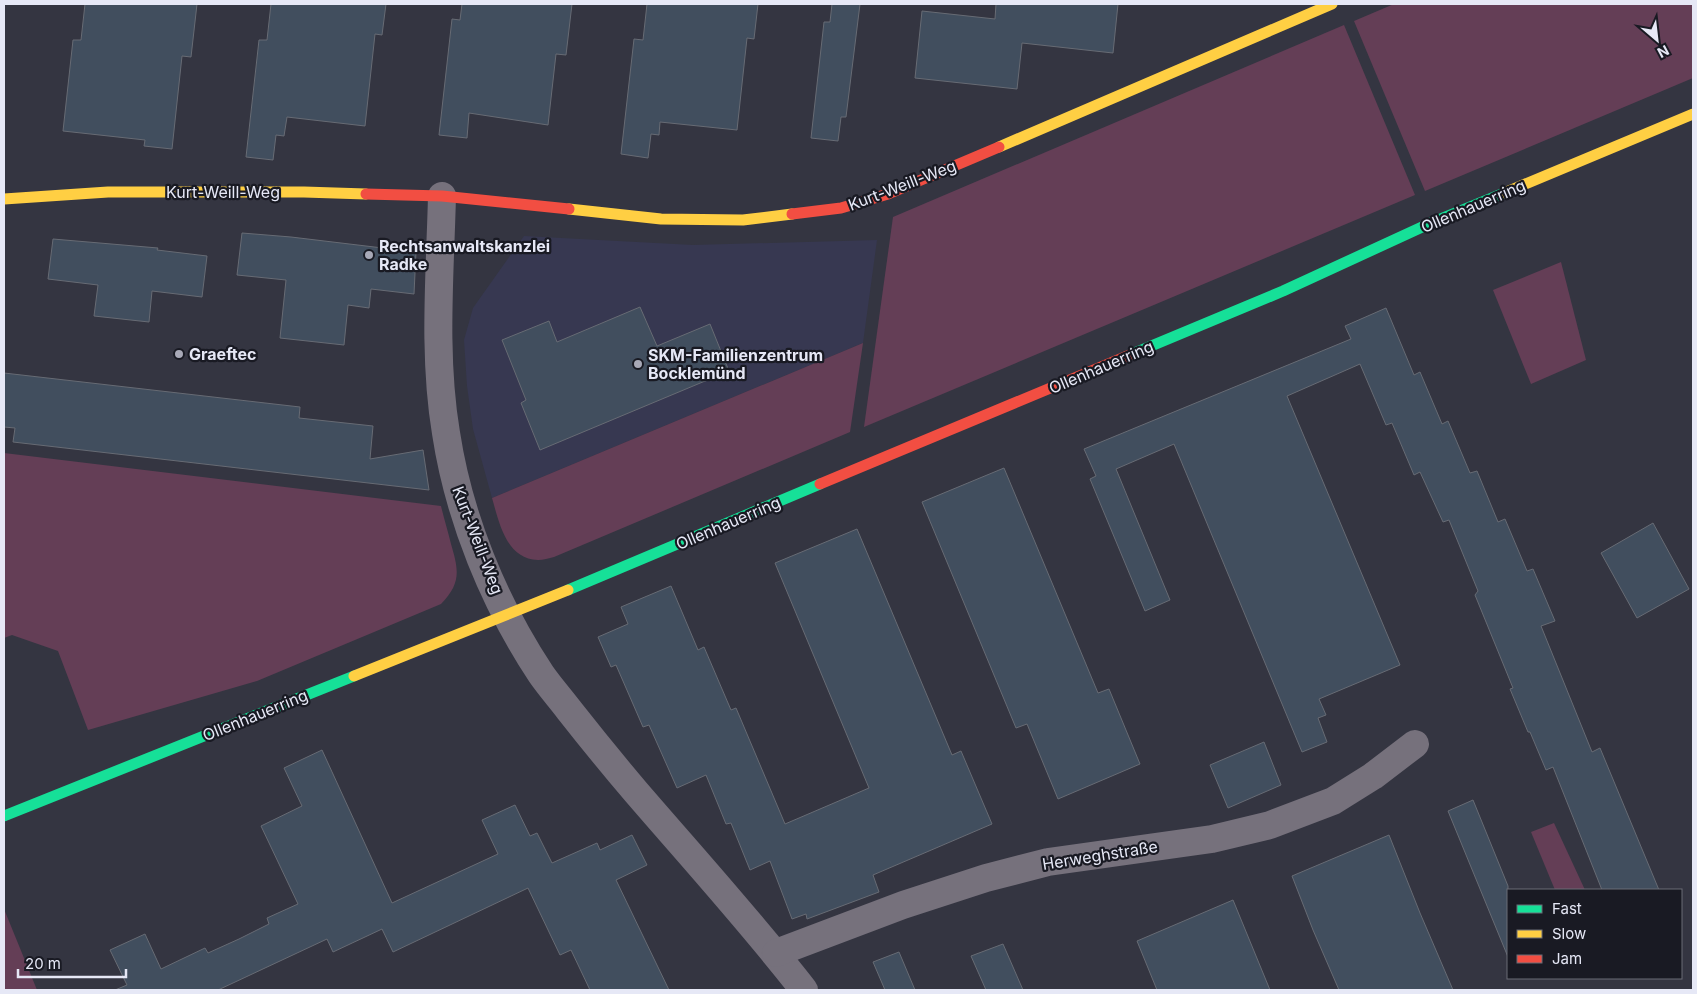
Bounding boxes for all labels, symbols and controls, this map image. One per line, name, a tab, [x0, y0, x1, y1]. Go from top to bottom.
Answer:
north arrow	[1632, 15, 1682, 65]
text: N	[1655, 42, 1672, 62]
street label: Kurt-Weill-Weg	[845, 155, 959, 215]
street label: Ollenhauerring	[1418, 175, 1528, 237]
street label: Kurt-Weill-Weg	[166, 182, 280, 202]
place label: Rechtsanwaltskanzlei Radke	[379, 236, 550, 274]
marker: Rechtsanwaltskanzlei Radke	[363, 249, 375, 261]
street label: Ollenhauerring	[1046, 336, 1156, 398]
place label: Graeftec	[189, 344, 257, 364]
place label: SKM-Familienzentrum Bocklemünd	[648, 345, 823, 383]
marker: Graeftec	[173, 348, 185, 360]
marker: SKM-Familienzentrum Bocklemünd	[632, 358, 644, 370]
street label: Kurt-Weill-Weg	[448, 483, 508, 597]
street label: Ollenhauerring	[673, 492, 783, 554]
street label: Ollenhauerring	[199, 685, 311, 745]
street label: Herweghstraße	[1041, 836, 1159, 874]
legend	[1507, 889, 1682, 979]
text: Fast	[1552, 899, 1582, 918]
text: Slow	[1552, 924, 1586, 943]
scale bar	[18, 946, 125, 978]
text: Jam	[1552, 949, 1582, 968]
text: 20 m	[25, 954, 61, 973]

